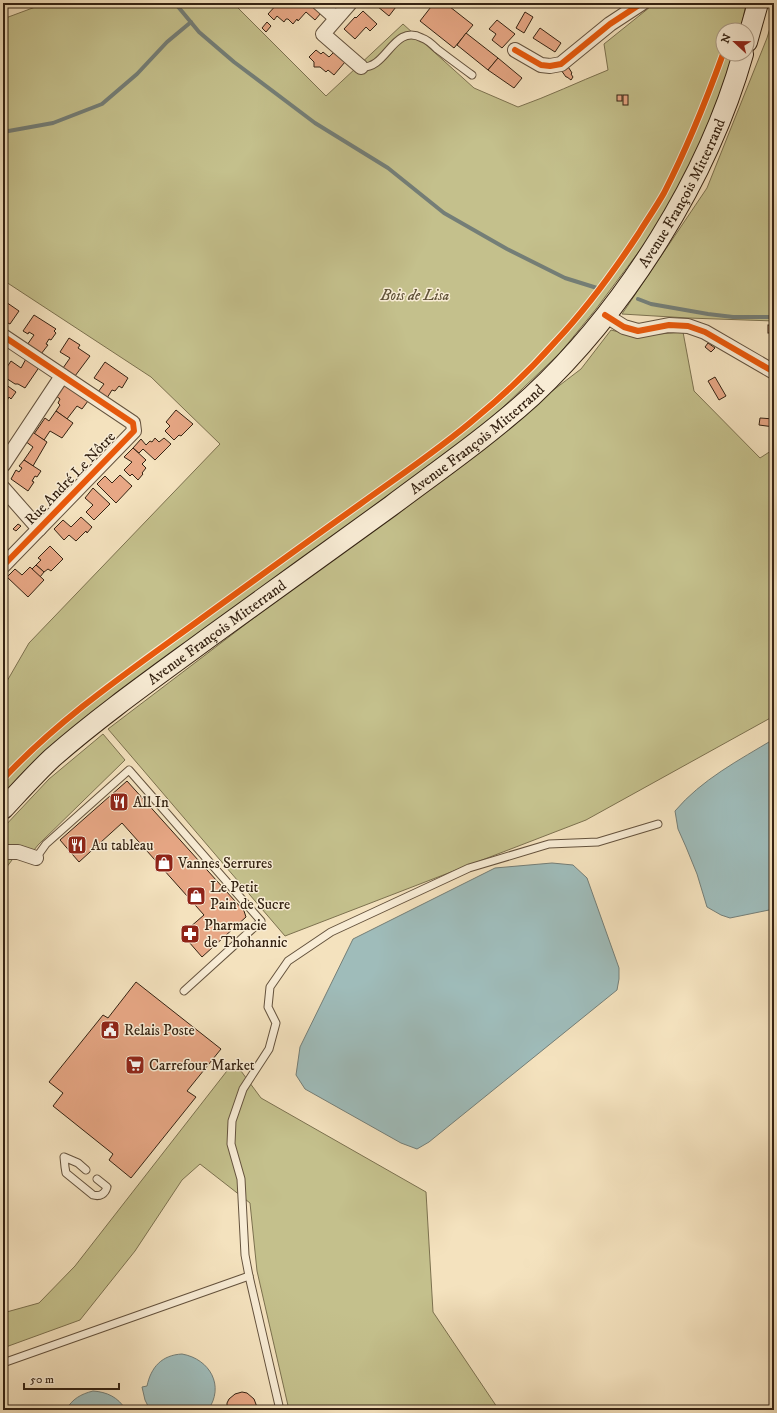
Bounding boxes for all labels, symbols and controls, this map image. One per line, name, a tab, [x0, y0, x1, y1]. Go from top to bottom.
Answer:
north arrow	[715, 22, 755, 62]
text: N	[718, 32, 735, 45]
street label: Avenue François Mitterrand	[634, 115, 730, 272]
park label: Bois de Lisa	[380, 286, 449, 305]
street label: Avenue François Mitterrand	[406, 380, 549, 499]
street label: Rue André Le Nôtre	[21, 428, 120, 529]
street label: Avenue François Mitterrand	[144, 576, 290, 689]
restaurant icon: All In	[108, 791, 130, 813]
place label: All In	[133, 793, 169, 812]
restaurant icon: Au tableau	[66, 834, 88, 856]
place label: Au tableau	[91, 836, 153, 855]
shop icon: Vannes Serrures	[153, 852, 175, 874]
place label: Vannes Serrures	[177, 854, 272, 873]
place label: Le Petit Pain de Sucre	[210, 878, 290, 914]
shop icon: Le Petit Pain de Sucre	[185, 885, 207, 907]
place label: Pharmacie de Thohannic	[204, 916, 288, 952]
pharmacy icon: Pharmacie de Thohannic	[179, 923, 201, 945]
public building icon: Relais Poste	[99, 1019, 121, 1041]
place label: Relais Poste	[124, 1021, 195, 1040]
supermarket icon: Carrefour Market	[124, 1054, 146, 1076]
place label: Carrefour Market	[149, 1056, 255, 1075]
scale bar	[24, 1365, 119, 1391]
text: 50 m	[30, 1372, 54, 1387]

